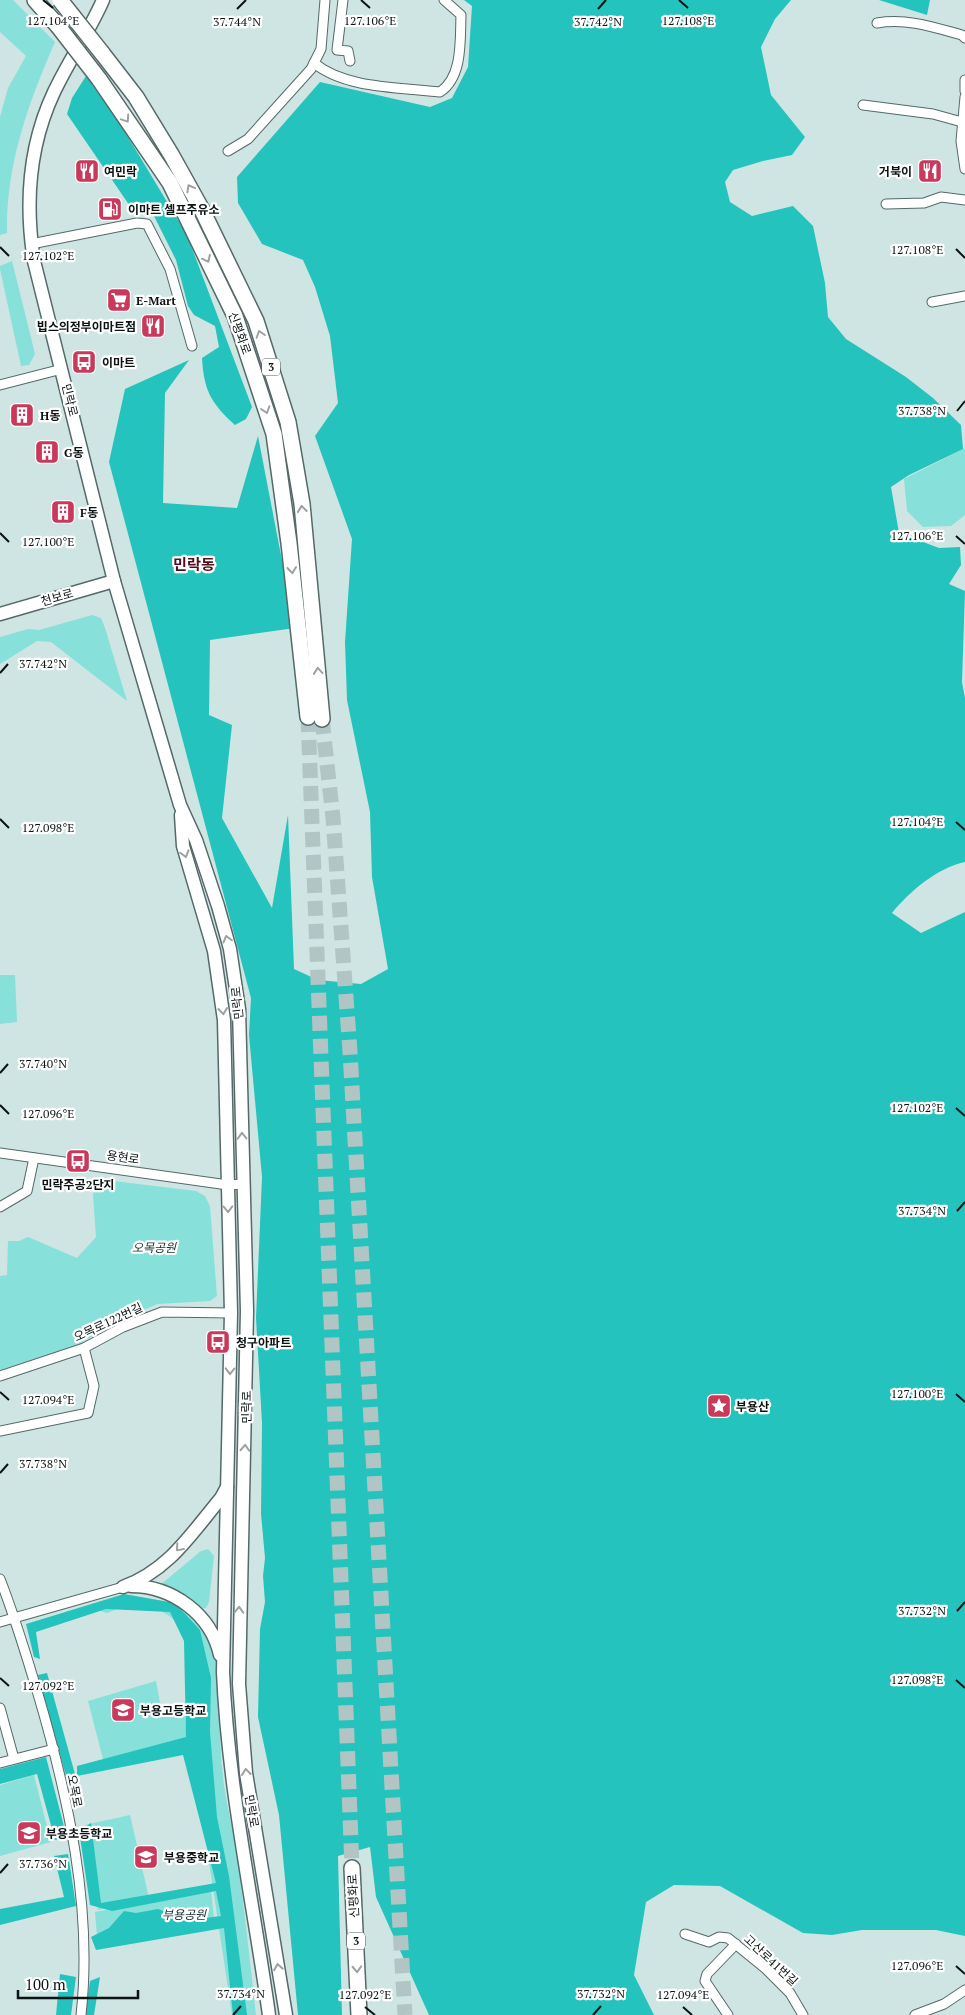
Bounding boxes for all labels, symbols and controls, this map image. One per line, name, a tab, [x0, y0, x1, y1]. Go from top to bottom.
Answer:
text: 127.104°E	[27, 13, 79, 28]
text: 127.106°E	[344, 13, 396, 28]
text: 127.108°E	[662, 13, 714, 28]
text: 37.744°N	[213, 14, 261, 29]
text: 37.742°N	[574, 14, 622, 29]
one-way arrow	[120, 113, 129, 123]
restaurant icon: 여민락	[74, 158, 100, 184]
restaurant icon: 거북이	[917, 158, 943, 184]
place label: 여민락	[104, 164, 137, 179]
place label: 거북이	[879, 164, 912, 179]
one-way arrow	[186, 185, 196, 194]
fuel station icon: 이마트 셀프주유소	[97, 196, 123, 222]
place label: 이마트 셀프주유소	[128, 202, 220, 217]
text: 127.108°E	[891, 242, 943, 257]
text: 127.102°E	[22, 248, 74, 263]
one-way arrow	[201, 254, 211, 263]
supermarket icon: E-Mart	[106, 287, 132, 313]
place label: E-Mart	[136, 293, 176, 308]
street label: 신평화로	[225, 310, 255, 356]
restaurant icon: 빕스의정부이마트점	[140, 313, 166, 339]
place label: 빕스의정부이마트점	[37, 319, 136, 334]
one-way arrow	[256, 331, 266, 339]
bus stop icon: 이마트	[71, 349, 97, 375]
place label: 이마트	[102, 355, 135, 370]
road number: 3	[262, 358, 280, 376]
street label: 민락로	[59, 382, 81, 418]
building icon: H동	[9, 402, 35, 428]
text: 37.738°N	[898, 403, 946, 418]
one-way arrow	[261, 406, 271, 414]
place label: H동	[40, 408, 60, 423]
building icon: G동	[34, 439, 60, 465]
place label: G동	[64, 445, 84, 460]
building icon: F동	[50, 499, 76, 525]
place label: F동	[80, 505, 98, 520]
one-way arrow	[297, 505, 308, 513]
text: 127.106°E	[891, 528, 943, 543]
text: 127.100°E	[22, 534, 74, 549]
district label: 민락동	[173, 554, 215, 574]
one-way arrow	[286, 567, 297, 575]
street label: 천보로	[39, 585, 75, 609]
text: 37.742°N	[19, 656, 67, 671]
one-way arrow	[313, 666, 324, 674]
text: 127.104°E	[891, 814, 943, 829]
text: 127.098°E	[22, 820, 74, 835]
one-way arrow	[180, 849, 190, 857]
one-way arrow	[222, 935, 233, 944]
street label: 민락로	[228, 986, 246, 1020]
one-way arrow	[217, 1007, 228, 1015]
text: 37.740°N	[19, 1056, 67, 1071]
text: 127.102°E	[891, 1100, 943, 1115]
text: 127.096°E	[22, 1106, 74, 1121]
one-way arrow	[237, 1131, 247, 1139]
street label: 용현로	[106, 1147, 140, 1167]
bus stop icon: 민락주공2단지	[65, 1148, 91, 1174]
place label: 민락주공2단지	[41, 1177, 115, 1192]
text: 37.734°N	[898, 1203, 946, 1218]
one-way arrow	[223, 1205, 233, 1213]
park label: 오목공원	[132, 1240, 177, 1255]
street label: 오목로122번길	[71, 1299, 145, 1345]
bus stop icon: 청구아파트	[205, 1329, 231, 1355]
place label: 청구아파트	[236, 1335, 291, 1350]
one-way arrow	[225, 1368, 235, 1375]
text: 127.100°E	[891, 1386, 943, 1401]
street label: 민락로	[239, 1390, 254, 1424]
text: 127.094°E	[22, 1392, 74, 1407]
place icon: 부용산	[706, 1393, 732, 1419]
place label: 부용산	[736, 1399, 769, 1414]
one-way arrow	[240, 1443, 251, 1451]
text: 37.738°N	[19, 1456, 67, 1471]
one-way arrow	[177, 1542, 185, 1551]
text: 37.732°N	[898, 1603, 946, 1618]
one-way arrow	[234, 1606, 245, 1614]
text: 127.098°E	[891, 1672, 943, 1687]
text: 127.092°E	[22, 1678, 74, 1693]
school or university icon: 부용고등학교	[110, 1697, 136, 1723]
place label: 부용고등학교	[140, 1703, 206, 1718]
one-way arrow	[241, 1768, 252, 1776]
street label: 오목로	[64, 1773, 86, 1809]
street label: 민락로	[242, 1793, 262, 1829]
school or university icon: 부용초등학교	[16, 1820, 42, 1846]
place label: 부용초등학교	[46, 1826, 112, 1841]
school or university icon: 부용중학교	[133, 1844, 159, 1870]
place label: 부용중학교	[164, 1850, 219, 1865]
text: 37.736°N	[19, 1856, 67, 1871]
street label: 신평화로	[344, 1874, 362, 1918]
park label: 부용공원	[162, 1907, 207, 1922]
street label: 고산로41번길	[741, 1931, 801, 1989]
road number: 3	[347, 1932, 365, 1950]
text: 127.096°E	[891, 1958, 943, 1973]
one-way arrow	[274, 1963, 284, 1971]
one-way arrow	[351, 1965, 362, 1973]
scale bar	[18, 1968, 138, 2000]
text: 100 m	[25, 1974, 66, 1994]
text: 37.734°N	[217, 1986, 265, 2001]
text: 37.732°N	[577, 1986, 625, 2001]
text: 127.092°E	[339, 1987, 391, 2002]
text: 127.094°E	[657, 1987, 709, 2002]

